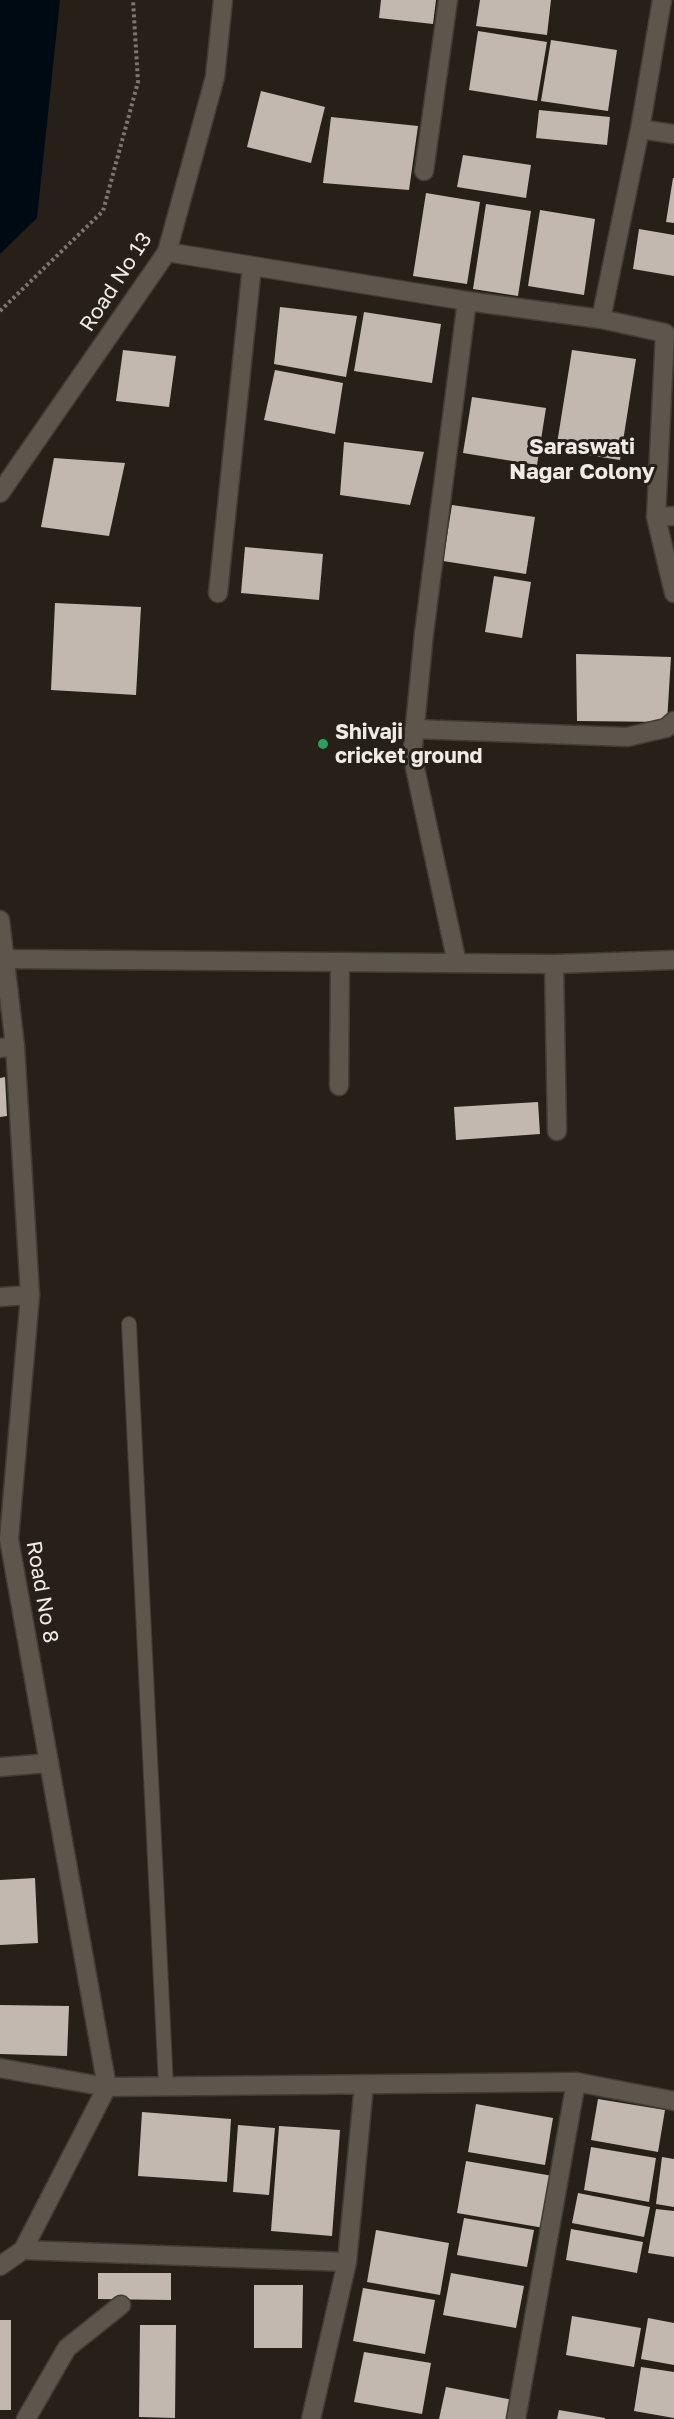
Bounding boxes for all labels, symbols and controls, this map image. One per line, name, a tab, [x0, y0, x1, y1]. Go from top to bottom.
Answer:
street label: Road No 13	[75, 228, 157, 336]
district label: Saraswati Nagar Colony	[509, 434, 655, 486]
place label: Shivaji cricket ground	[335, 719, 482, 769]
marker: Shivaji cricket ground	[316, 737, 330, 751]
street label: Road No 8	[21, 1539, 63, 1645]

